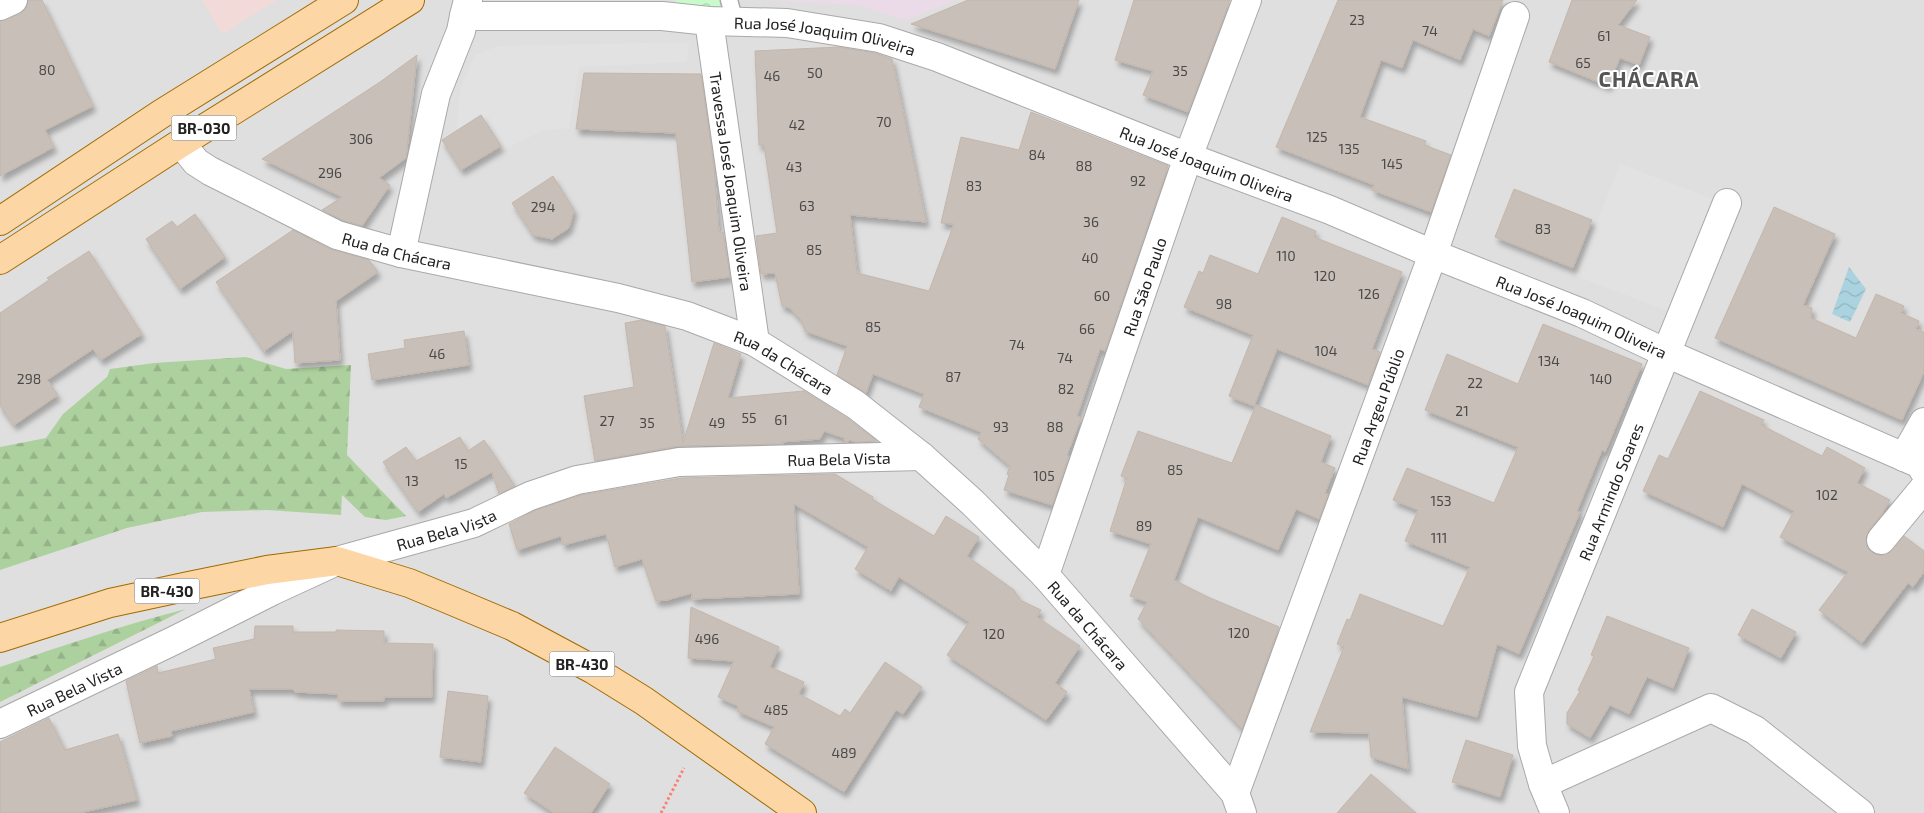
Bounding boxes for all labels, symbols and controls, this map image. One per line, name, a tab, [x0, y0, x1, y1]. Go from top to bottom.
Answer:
house number: 23	[1349, 11, 1365, 28]
street label: Rua José Joaquim Oliveira	[734, 12, 918, 59]
house number: 74	[1422, 22, 1438, 39]
house number: 61	[1597, 27, 1611, 44]
house number: 65	[1575, 54, 1591, 71]
house number: 80	[39, 61, 55, 78]
house number: 35	[1172, 62, 1188, 79]
house number: 50	[807, 64, 823, 81]
district label: CHÁCARA	[1599, 66, 1699, 91]
house number: 46	[764, 67, 780, 84]
street label: Travessa José Joaquim Oliveira	[707, 70, 757, 292]
house number: 70	[876, 113, 892, 130]
road number: BR-030	[172, 116, 236, 140]
house number: 42	[789, 116, 805, 133]
street label: Rua José Joaquim Oliveira	[1117, 121, 1296, 205]
house number: 125	[1307, 128, 1327, 145]
house number: 306	[349, 130, 373, 147]
house number: 135	[1339, 140, 1359, 157]
house number: 84	[1028, 146, 1046, 163]
house number: 145	[1381, 155, 1403, 172]
house number: 88	[1076, 157, 1093, 174]
house number: 43	[786, 158, 802, 175]
house number: 296	[318, 164, 342, 181]
house number: 92	[1130, 172, 1146, 189]
house number: 83	[966, 177, 982, 194]
house number: 63	[799, 197, 815, 214]
house number: 294	[531, 198, 555, 215]
house number: 36	[1083, 213, 1099, 230]
house number: 83	[1535, 220, 1551, 237]
street label: Rua da Chácara	[340, 227, 453, 273]
street label: Rua São Paulo	[1118, 235, 1169, 338]
house number: 85	[806, 241, 822, 258]
house number: 110	[1276, 247, 1296, 264]
house number: 40	[1081, 249, 1099, 266]
house number: 120	[1314, 267, 1336, 284]
street label: Rua José Joaquim Oliveira	[1494, 271, 1670, 362]
house number: 126	[1358, 285, 1380, 302]
house number: 60	[1094, 287, 1110, 304]
house number: 98	[1216, 295, 1232, 312]
house number: 85	[865, 318, 881, 335]
house number: 66	[1079, 320, 1095, 337]
street label: Rua da Chácara	[732, 326, 837, 398]
house number: 74	[1009, 336, 1025, 353]
house number: 104	[1315, 342, 1337, 359]
house number: 46	[429, 345, 445, 362]
street label: Rua Argeu Públio	[1347, 345, 1407, 467]
house number: 74	[1057, 349, 1073, 366]
house number: 134	[1538, 352, 1560, 369]
house number: 87	[945, 368, 961, 385]
house number: 298	[17, 370, 41, 387]
house number: 140	[1590, 370, 1612, 387]
house number: 22	[1467, 374, 1483, 391]
house number: 82	[1058, 380, 1074, 397]
house number: 21	[1455, 402, 1469, 419]
house number: 55	[741, 409, 757, 426]
house number: 61	[774, 411, 788, 428]
house number: 27	[599, 412, 615, 429]
house number: 35	[639, 414, 655, 431]
house number: 49	[709, 414, 725, 431]
house number: 93	[993, 418, 1009, 435]
house number: 88	[1047, 418, 1064, 435]
street label: Rua Armindo Soares	[1574, 420, 1646, 563]
street label: Rua Bela Vista	[787, 447, 891, 469]
house number: 15	[454, 455, 468, 472]
house number: 85	[1167, 461, 1183, 478]
house number: 105	[1033, 467, 1055, 484]
house number: 13	[405, 472, 419, 489]
house number: 102	[1816, 486, 1838, 503]
house number: 153	[1431, 492, 1451, 509]
street label: Rua Bela Vista	[394, 504, 499, 554]
house number: 89	[1136, 517, 1152, 534]
house number: 111	[1431, 529, 1447, 546]
street label: Rua da Chácara	[1045, 576, 1132, 673]
road number: BR-430	[134, 578, 200, 604]
house number: 120	[1228, 624, 1250, 641]
house number: 120	[983, 625, 1005, 642]
house number: 496	[695, 630, 719, 647]
road number: BR-430	[550, 652, 614, 676]
street label: Rua Bela Vista	[23, 658, 125, 719]
house number: 485	[764, 701, 788, 718]
house number: 489	[831, 744, 857, 761]

